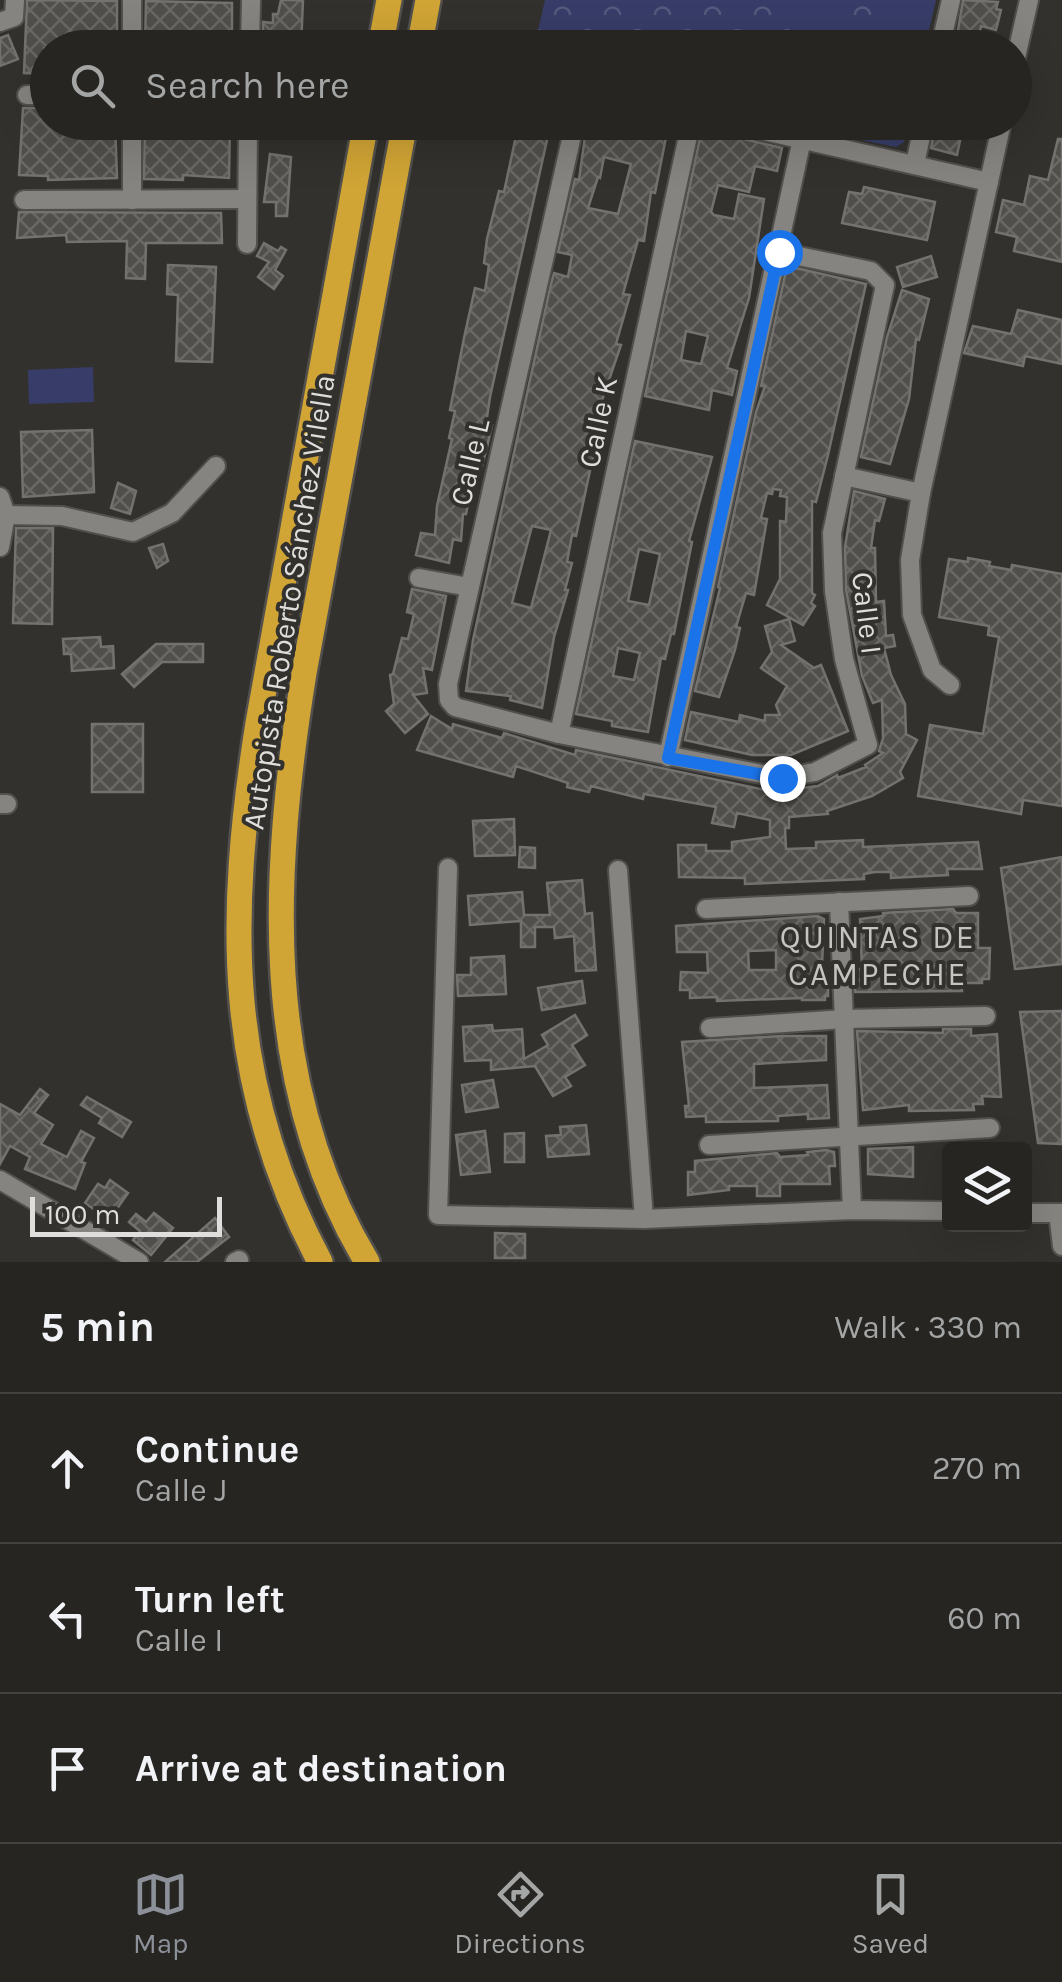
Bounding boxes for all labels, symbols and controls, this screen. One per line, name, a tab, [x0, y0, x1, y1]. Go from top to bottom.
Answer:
search box	[30, 30, 1032, 140]
icon: search	[65, 58, 120, 113]
text: Search here	[145, 63, 349, 108]
route start	[757, 230, 803, 276]
street label: Autopista Roberto Sánchez Vilella	[235, 372, 343, 832]
street label: Calle K	[571, 373, 625, 471]
street label: Calle L	[443, 415, 497, 509]
street label: Calle I	[844, 570, 890, 656]
route end	[760, 756, 806, 802]
district label: QUINTAS DE CAMPECHE	[780, 919, 976, 993]
map controls	[942, 1142, 1032, 1232]
button: layers	[942, 1142, 1032, 1232]
scale bar	[30, 1192, 222, 1236]
text: 100 m	[45, 1198, 120, 1231]
text: 5 min	[40, 1302, 155, 1352]
text: Walk · 330 m	[835, 1309, 1022, 1346]
text: Continue	[135, 1427, 299, 1472]
icon: ahead	[40, 1441, 95, 1496]
text: 270 m	[932, 1450, 1022, 1487]
text: Calle J	[135, 1472, 227, 1509]
text: Turn left	[135, 1577, 285, 1622]
icon: left	[40, 1591, 95, 1646]
text: 60 m	[947, 1600, 1022, 1637]
text: Calle I	[135, 1622, 223, 1659]
icon: arrive	[40, 1741, 95, 1796]
text: Arrive at destination	[135, 1746, 507, 1791]
tab: Map	[133, 1867, 188, 1960]
tab: Directions	[454, 1867, 586, 1960]
tab: Saved	[852, 1867, 929, 1960]

